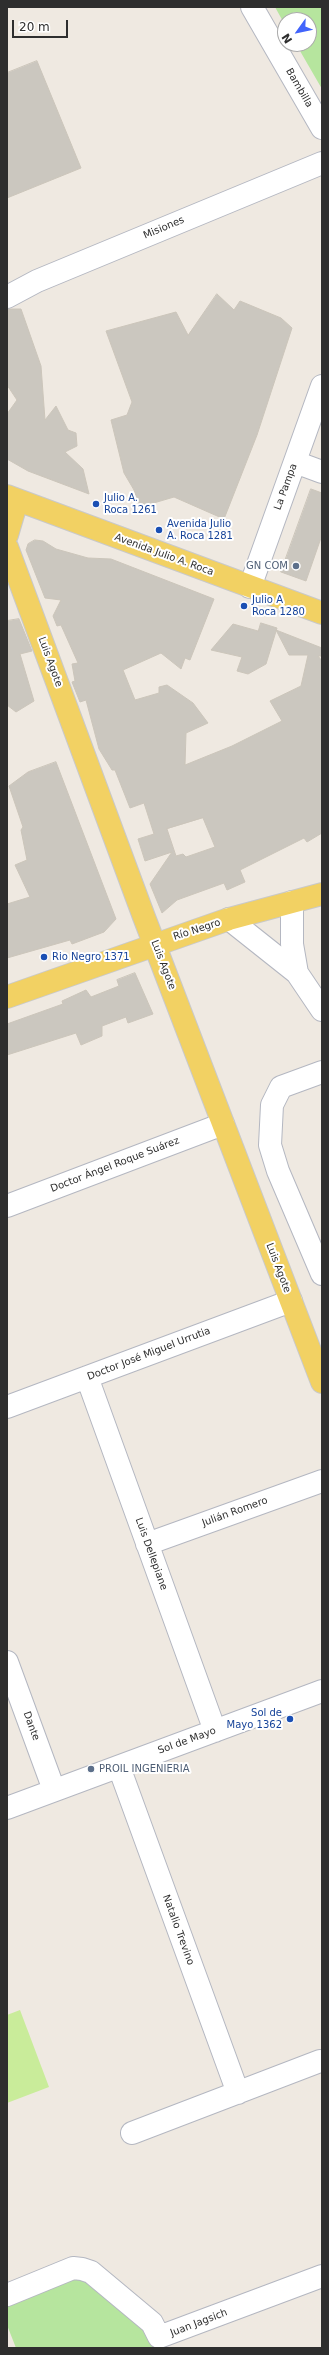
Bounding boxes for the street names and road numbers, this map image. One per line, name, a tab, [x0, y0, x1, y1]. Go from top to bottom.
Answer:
street label: Bambilla	[283, 66, 315, 110]
street label: Misiones	[142, 214, 186, 242]
street label: La Pampa	[272, 462, 300, 512]
street label: Avenida Julio A. Roca	[113, 531, 215, 579]
street label: Luis Agote	[35, 635, 65, 689]
street label: Río Negro	[172, 917, 222, 943]
street label: Luis Agote	[148, 938, 178, 992]
street label: Doctor Ángel Roque Suárez	[49, 1135, 181, 1195]
street label: Luis Agote	[263, 1241, 293, 1295]
street label: Doctor José Miguel Urrutia	[86, 1325, 212, 1383]
street label: Julián Romero	[201, 1495, 269, 1529]
street label: Luis Dellepiane	[132, 1516, 170, 1592]
street label: Dante	[20, 1710, 42, 1742]
street label: Sol de Mayo	[156, 1725, 218, 1757]
street label: Natalio Trevino	[160, 1893, 196, 1967]
street label: Juan Jagsich	[169, 2307, 229, 2339]

